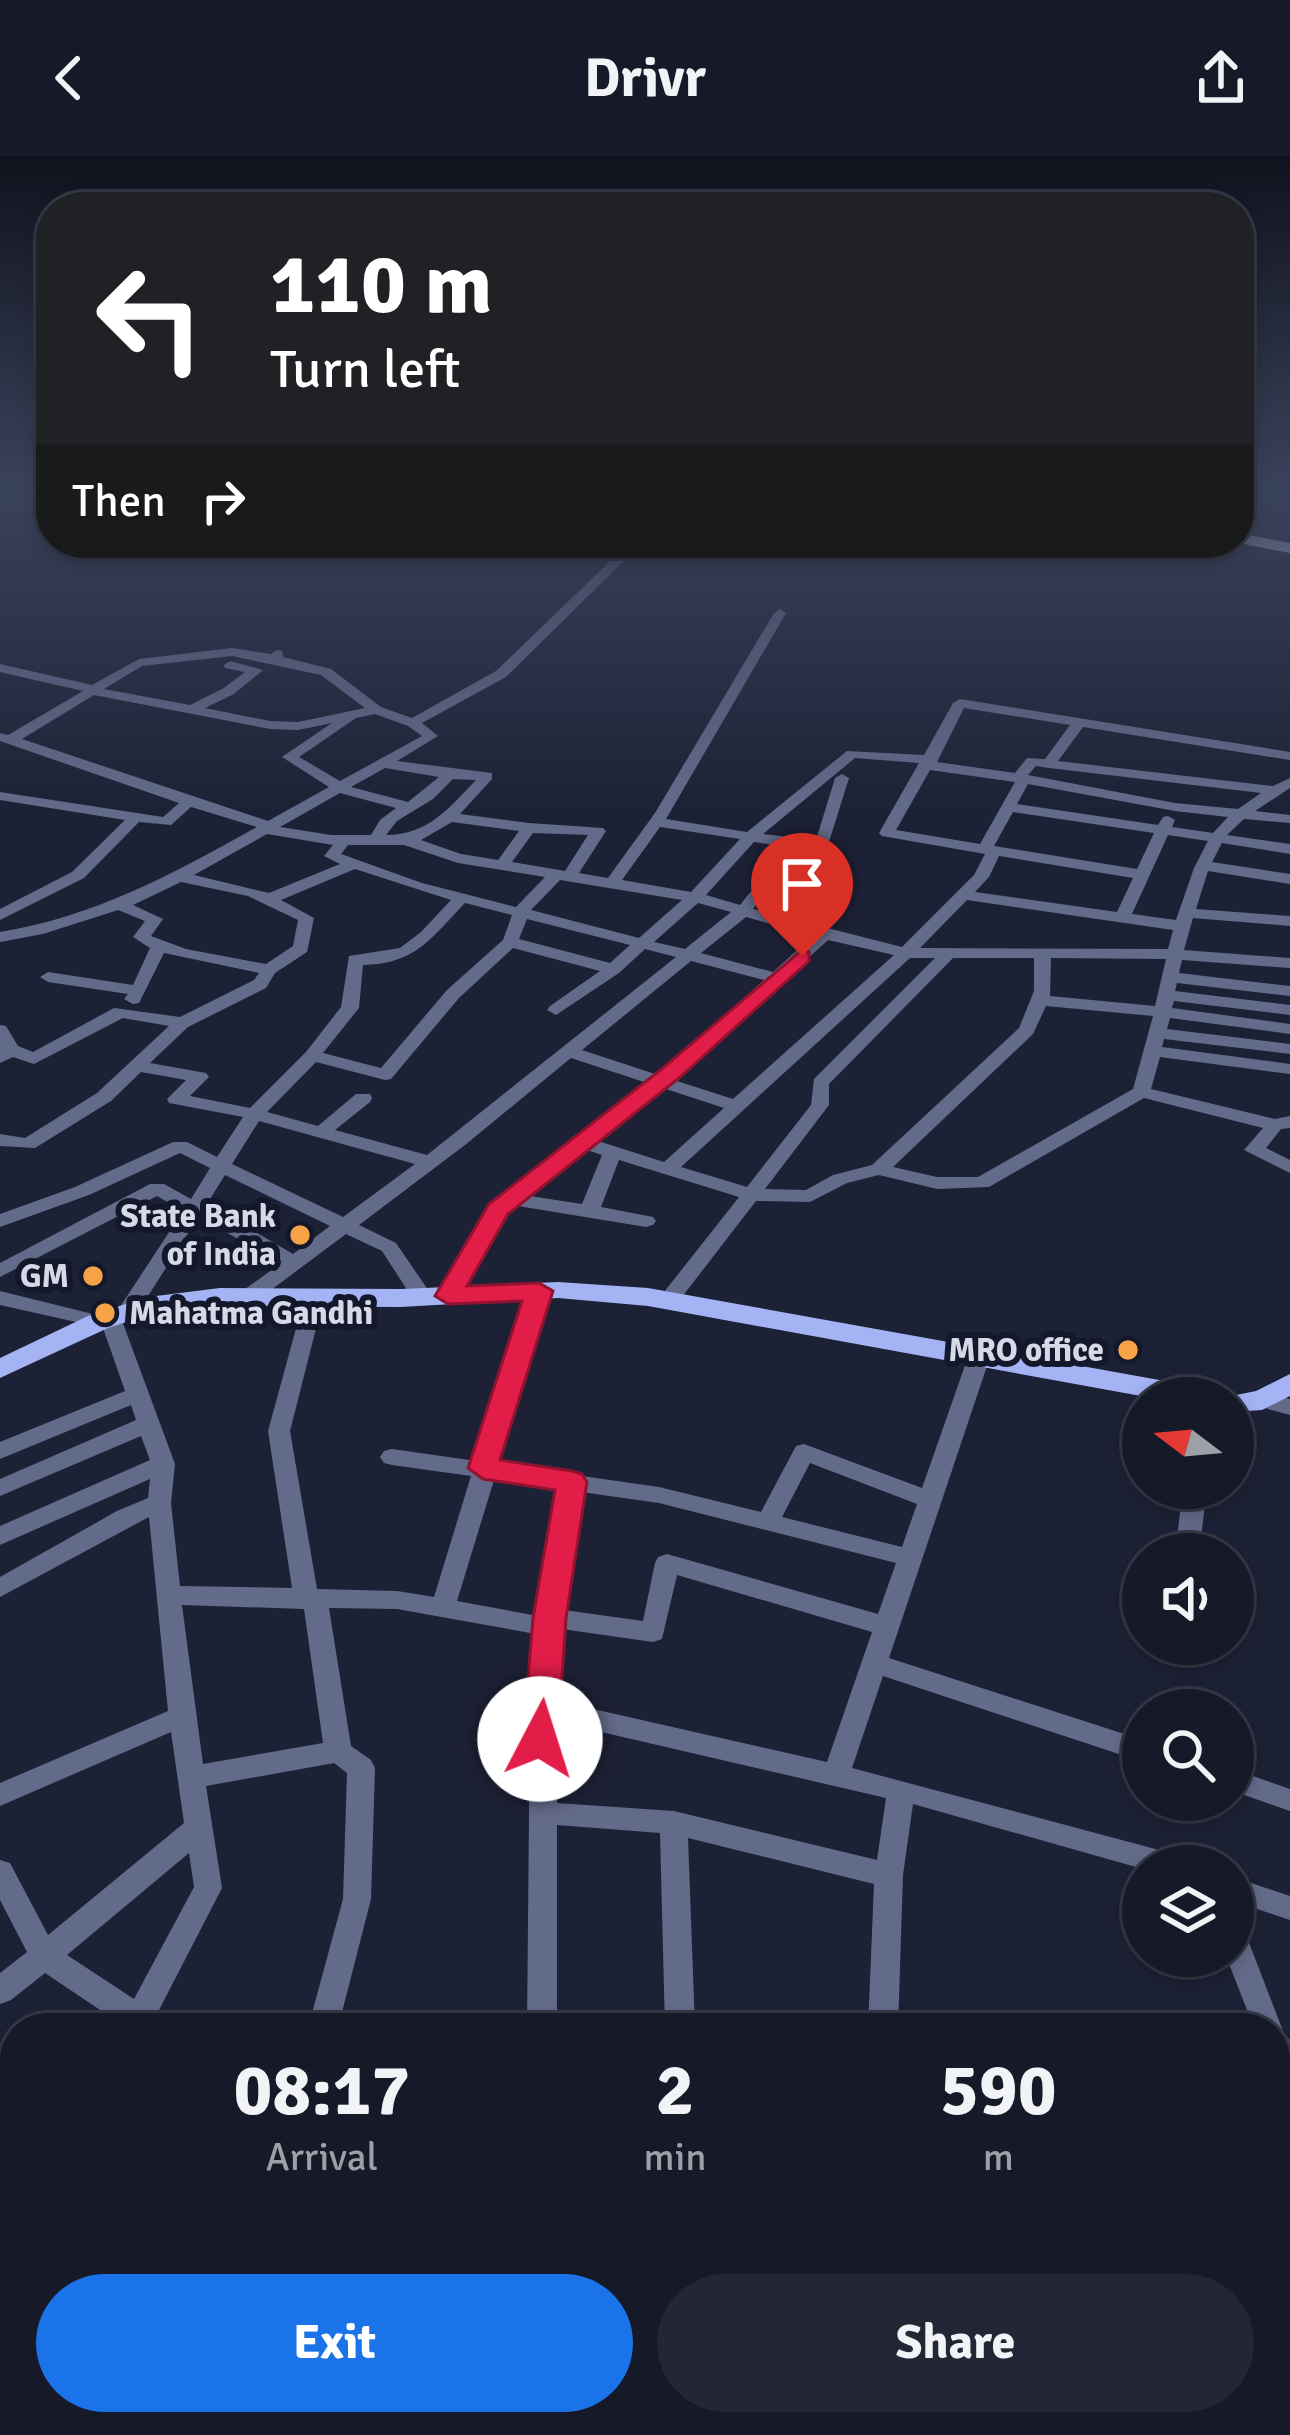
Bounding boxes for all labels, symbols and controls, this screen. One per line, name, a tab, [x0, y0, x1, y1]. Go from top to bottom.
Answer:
icon: back	[36, 45, 102, 111]
text: Drivr	[584, 45, 706, 112]
icon: share	[1188, 45, 1254, 111]
text: 110 m	[270, 233, 492, 337]
icon: left	[72, 240, 228, 396]
text: Turn left	[270, 336, 460, 403]
icon: right	[190, 468, 256, 534]
text: Then	[72, 474, 166, 529]
pin	[751, 833, 853, 956]
icon: arrive	[769, 851, 835, 917]
place label: State Bank of India	[120, 1196, 277, 1275]
marker: State Bank of India	[287, 1222, 313, 1248]
place label: GM	[20, 1256, 69, 1297]
marker: GM	[80, 1263, 106, 1289]
place label: Mahatma Gandhi	[129, 1293, 373, 1334]
marker: Mahatma Gandhi	[92, 1300, 118, 1326]
place label: MRO office	[948, 1330, 1104, 1371]
marker: MRO office	[1115, 1337, 1141, 1363]
north arrow	[1122, 1377, 1254, 1509]
map controls	[1122, 1377, 1254, 1977]
button: sound	[1122, 1533, 1254, 1665]
position arrow	[477, 1676, 603, 1802]
button: search	[1122, 1689, 1254, 1821]
button: layers	[1122, 1845, 1254, 1977]
text: 08:17	[233, 2046, 410, 2135]
text: 2	[656, 2046, 694, 2135]
text: 590	[940, 2046, 1057, 2135]
text: Arrival	[266, 2133, 378, 2181]
text: min	[644, 2133, 707, 2181]
text: m	[983, 2133, 1014, 2181]
button: Exit	[36, 2274, 633, 2412]
button: Share	[657, 2274, 1254, 2412]

